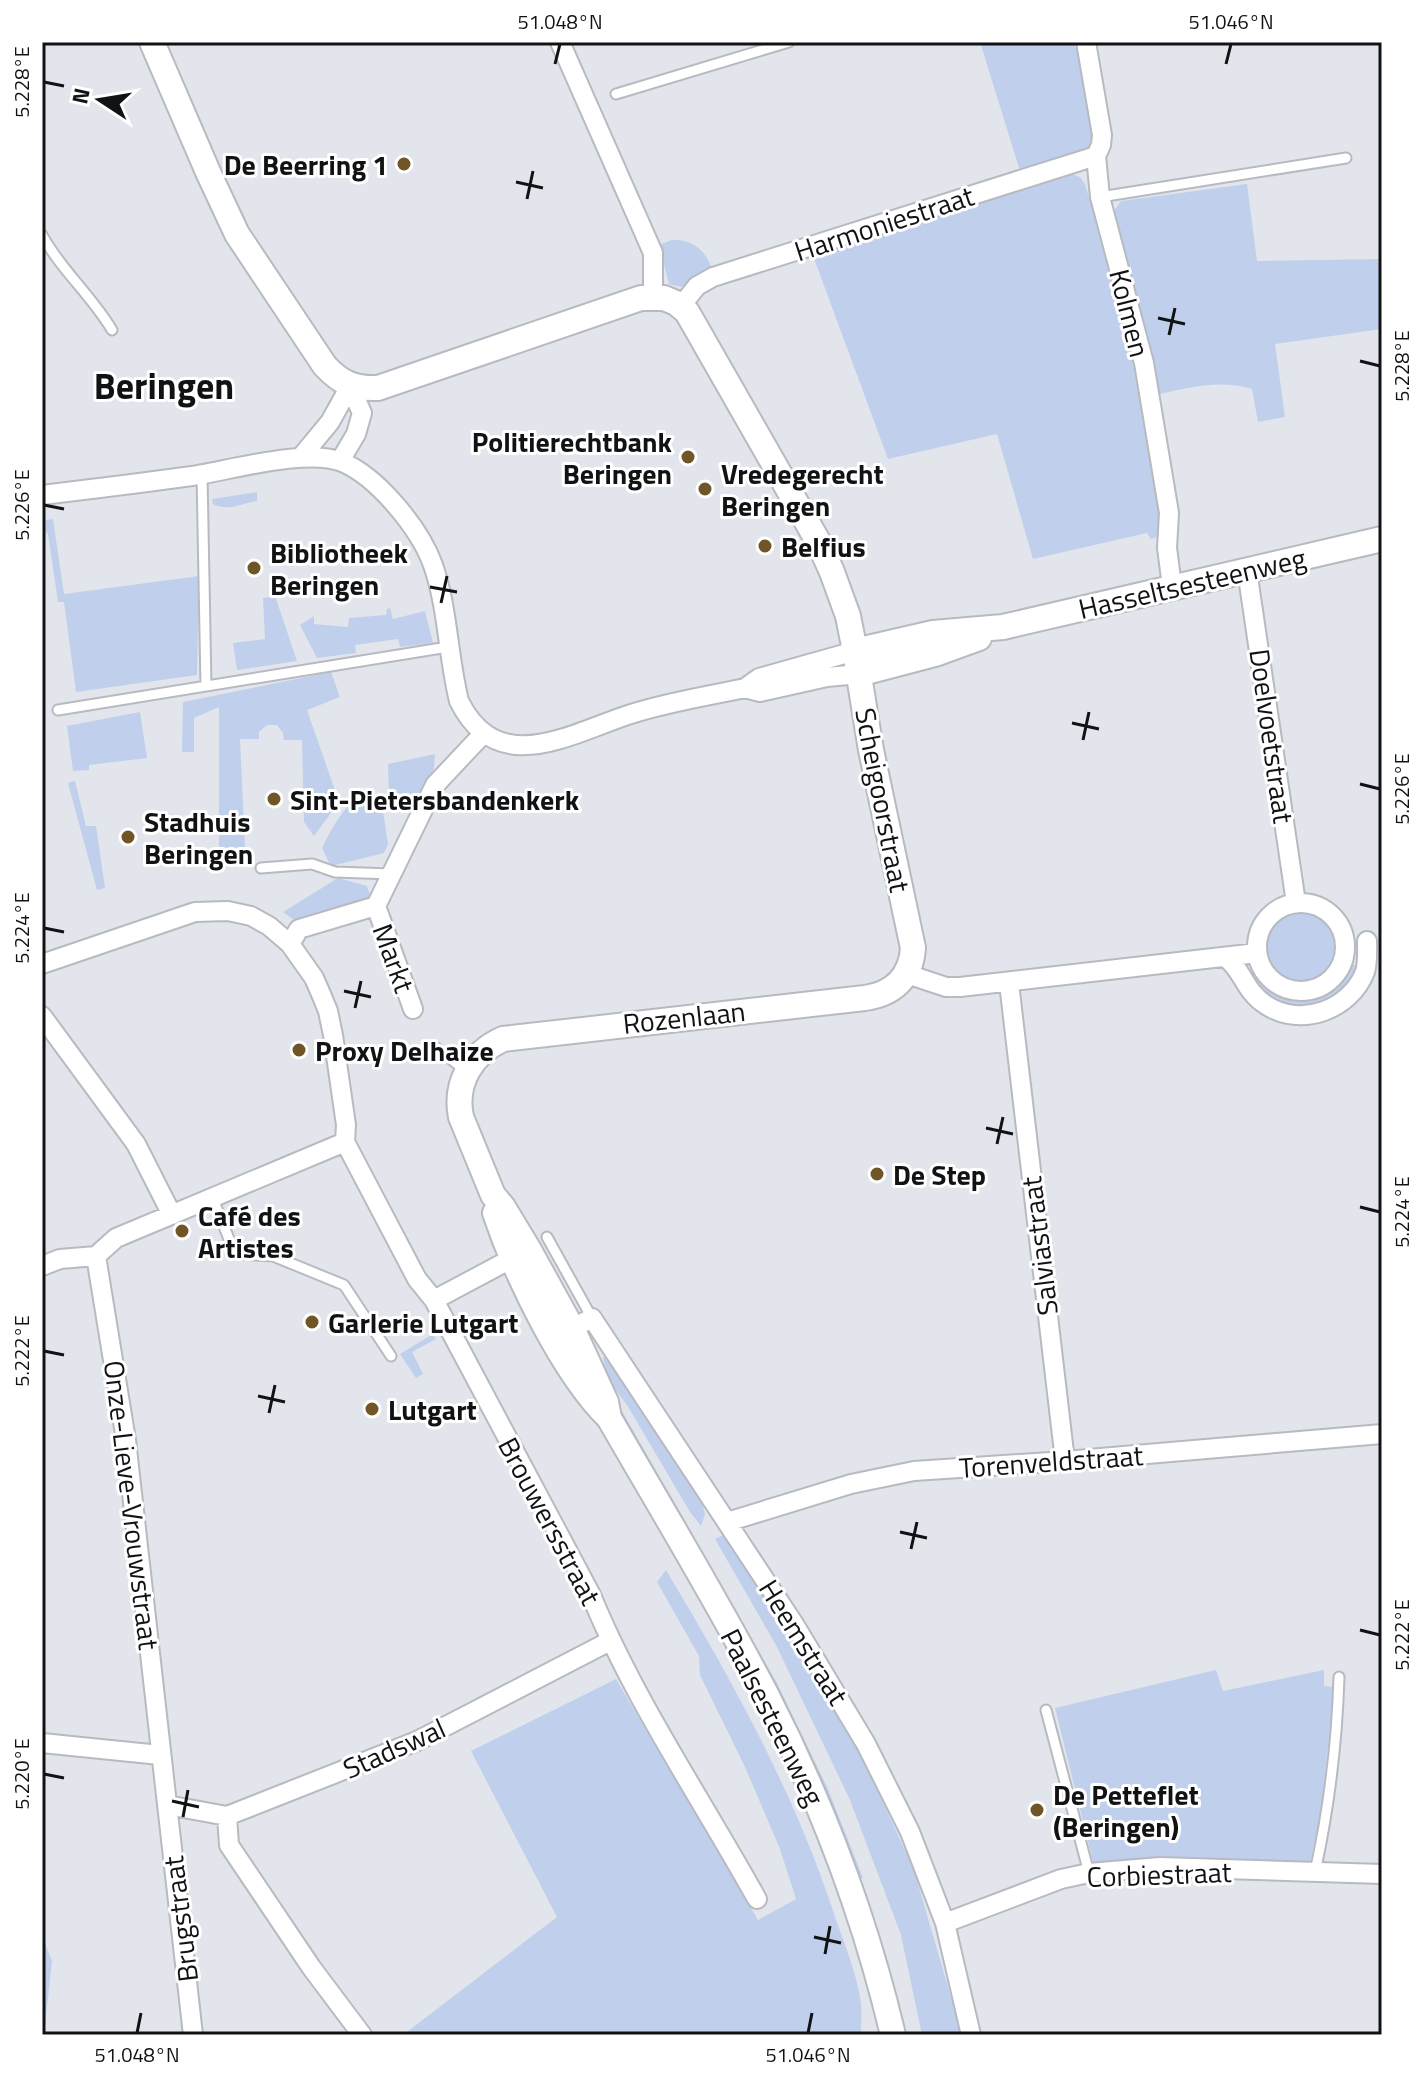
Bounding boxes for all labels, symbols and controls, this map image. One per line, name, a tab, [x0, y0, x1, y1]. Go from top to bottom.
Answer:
text: 51.048°N	[517, 6, 603, 37]
text: 51.046°N	[1188, 6, 1274, 37]
text: 5.228°E	[6, 46, 37, 118]
north arrow	[60, 60, 140, 140]
text: N	[62, 85, 99, 107]
place label: De Beerring 1	[224, 143, 388, 186]
marker: De Beerring 1	[395, 155, 413, 173]
street label: Harmoniestraat	[789, 174, 980, 272]
street label: Kolmen	[1098, 264, 1162, 362]
text: 5.228°E	[1386, 330, 1417, 402]
district label: Beringen	[94, 358, 234, 413]
place label: Politierechtbank Beringen	[472, 420, 673, 495]
marker: Politierechtbank Beringen	[679, 448, 697, 466]
place label: Vredegerecht Beringen	[721, 452, 884, 527]
text: 5.226°E	[6, 469, 37, 541]
marker: Vredegerecht Beringen	[696, 480, 714, 498]
place label: Belfius	[781, 525, 866, 568]
place label: Bibliotheek Beringen	[270, 531, 408, 606]
street label: Hasseltsesteenweg	[1074, 536, 1310, 630]
marker: Belfius	[756, 537, 774, 555]
marker: Bibliotheek Beringen	[245, 559, 263, 577]
street label: Doelvoetstraat	[1238, 646, 1306, 826]
street label: Scheigoorstraat	[844, 704, 922, 896]
text: 5.226°E	[1386, 753, 1417, 825]
place label: Sint-Pietersbandenkerk	[290, 778, 580, 821]
marker: Sint-Pietersbandenkerk	[265, 790, 283, 808]
place label: Stadhuis Beringen	[144, 800, 253, 875]
marker: Stadhuis Beringen	[119, 828, 137, 846]
text: 5.224°E	[6, 892, 37, 964]
street label: Markt	[362, 918, 426, 999]
street label: Rozenlaan	[621, 989, 747, 1045]
place label: Proxy Delhaize	[315, 1029, 494, 1072]
marker: Proxy Delhaize	[290, 1041, 308, 1059]
place label: De Step	[893, 1153, 986, 1196]
marker: De Step	[868, 1165, 886, 1183]
street label: Salviastraat	[1009, 1174, 1069, 1318]
text: 5.224°E	[1386, 1176, 1417, 1248]
place label: Café des Artistes	[198, 1194, 301, 1269]
marker: Café des Artistes	[173, 1222, 191, 1240]
place label: Garlerie Lutgart	[328, 1301, 519, 1344]
marker: Garlerie Lutgart	[303, 1313, 321, 1331]
text: 5.222°E	[6, 1315, 37, 1387]
street label: Onze-Lieve-Vrouwstraat	[93, 1358, 171, 1652]
place label: Lutgart	[388, 1388, 477, 1431]
marker: Lutgart	[363, 1400, 381, 1418]
street label: Brouwersstraat	[488, 1429, 612, 1613]
street label: Torenveldstraat	[957, 1433, 1145, 1489]
street label: Heemstraat	[748, 1571, 860, 1713]
text: 5.222°E	[1386, 1599, 1417, 1671]
street label: Paalsesteenweg	[710, 1621, 836, 1813]
street label: Stadswal	[336, 1706, 452, 1790]
text: 5.220°E	[6, 1738, 37, 1810]
place label: De Petteflet (Beringen)	[1053, 1773, 1199, 1848]
marker: De Petteflet (Beringen)	[1028, 1801, 1046, 1819]
street label: Corbiestraat	[1086, 1850, 1232, 1898]
street label: Brugstraat	[151, 1853, 209, 1984]
text: 51.048°N	[94, 2039, 180, 2070]
text: 51.046°N	[765, 2039, 851, 2070]

